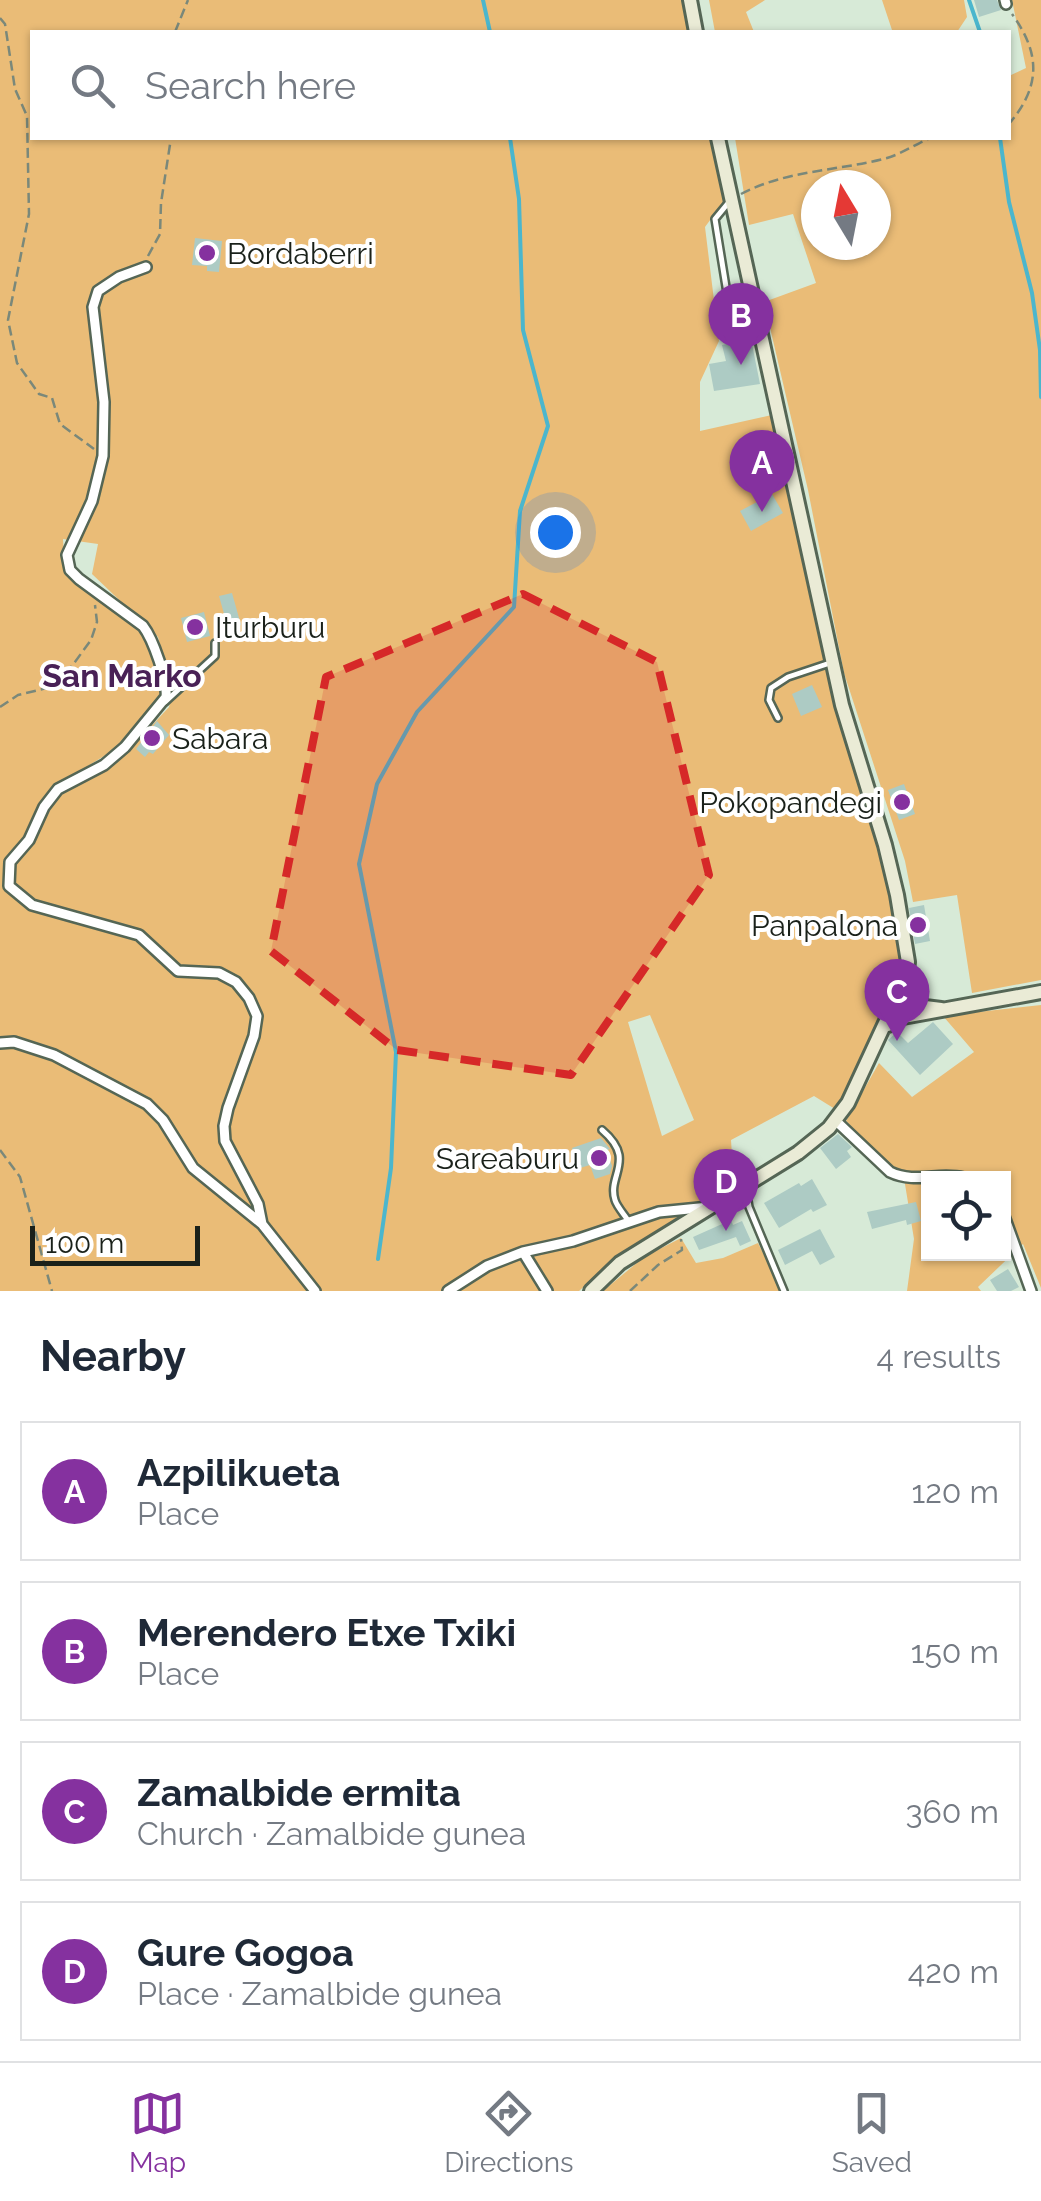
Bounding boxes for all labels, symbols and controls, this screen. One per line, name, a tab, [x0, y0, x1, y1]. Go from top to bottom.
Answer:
search box	[30, 30, 1011, 140]
icon: search	[65, 58, 120, 113]
text: Search here	[145, 63, 356, 108]
north arrow	[801, 170, 891, 260]
place label: Bordaberri	[227, 236, 374, 271]
marker: Bordaberri	[196, 242, 218, 264]
pin: B	[708, 282, 774, 365]
pin: A	[730, 430, 794, 512]
your location	[530, 507, 581, 558]
place label: Iturburu	[215, 610, 325, 645]
marker: Iturburu	[184, 616, 206, 638]
district label: San Marko	[42, 657, 202, 694]
place label: Sabara	[172, 721, 268, 756]
marker: Sabara	[141, 727, 163, 749]
place label: Pokopandegi	[699, 785, 882, 820]
marker: Pokopandegi	[891, 791, 913, 813]
place label: Panpalona	[751, 908, 898, 943]
marker: Panpalona	[907, 914, 929, 936]
pin: C	[864, 958, 930, 1041]
place label: Sareaburu	[436, 1141, 579, 1176]
marker: Sareaburu	[588, 1147, 610, 1169]
pin: D	[694, 1148, 758, 1231]
map controls	[921, 1171, 1011, 1261]
button: locate	[921, 1171, 1011, 1261]
scale bar	[30, 1221, 200, 1266]
text: 100 m	[45, 1227, 124, 1260]
text: Nearby	[40, 1332, 186, 1381]
text: 4 results	[877, 1338, 1001, 1375]
text: Azpilikueta	[137, 1450, 340, 1495]
text: A	[64, 1473, 85, 1510]
text: 120 m	[911, 1473, 999, 1510]
text: Place	[137, 1495, 219, 1532]
text: Merendero Etxe Txiki	[137, 1610, 516, 1655]
text: B	[64, 1633, 85, 1670]
text: 150 m	[911, 1633, 999, 1670]
text: Place	[137, 1655, 219, 1692]
text: Zamalbide ermita	[137, 1770, 461, 1815]
text: C	[64, 1793, 85, 1830]
text: 360 m	[905, 1793, 999, 1830]
text: Church · Zamalbide gunea	[137, 1815, 526, 1852]
text: Gure Gogoa	[137, 1930, 354, 1975]
text: D	[63, 1953, 86, 1990]
text: 420 m	[908, 1953, 999, 1990]
text: Place · Zamalbide gunea	[137, 1975, 502, 2012]
tab: Map	[129, 2086, 186, 2179]
tab: Directions	[444, 2086, 574, 2179]
tab: Saved	[832, 2086, 912, 2179]

